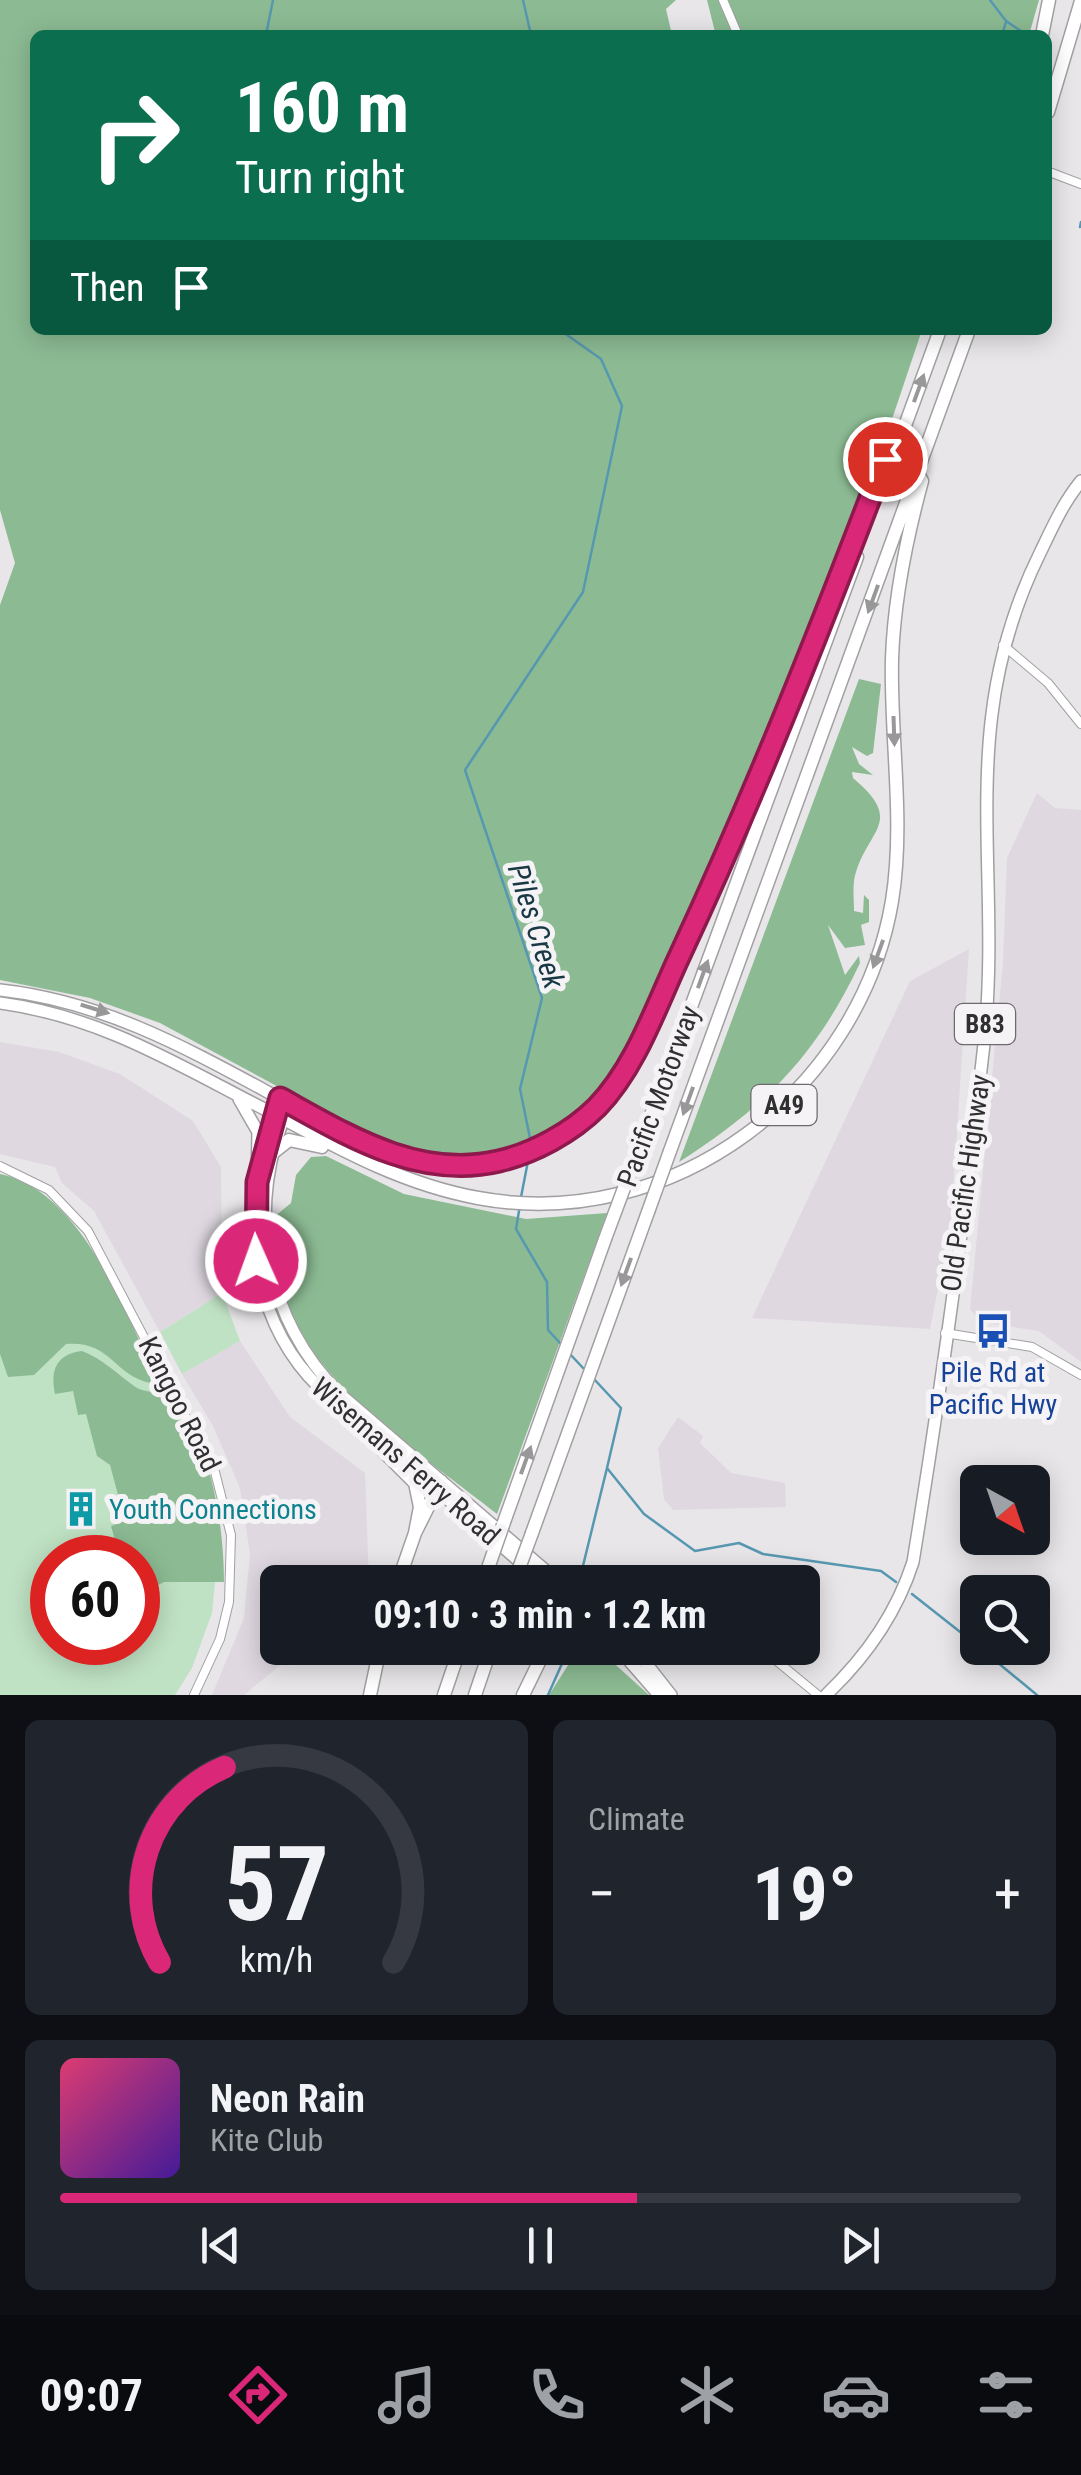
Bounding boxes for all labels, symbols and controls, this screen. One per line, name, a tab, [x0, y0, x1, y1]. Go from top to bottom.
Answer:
text: 160 m	[235, 67, 409, 149]
icon: right	[70, 70, 200, 200]
text: Turn right	[235, 151, 405, 204]
icon: arrive	[164, 260, 219, 315]
text: Then	[70, 266, 144, 310]
one-way arrow	[912, 373, 927, 403]
pin	[843, 417, 928, 502]
icon: arrive	[858, 432, 913, 487]
one-way arrow	[865, 584, 880, 614]
one-way arrow	[887, 716, 903, 748]
water label: Piles Creek	[501, 859, 572, 993]
one-way arrow	[870, 939, 885, 969]
one-way arrow	[696, 959, 711, 989]
street label: Pacific Motorway	[610, 1001, 707, 1191]
one-way arrow	[81, 1002, 111, 1017]
road number: B83	[955, 1004, 1015, 1044]
street label: Old Pacific Highway	[934, 1072, 997, 1294]
road number: A49	[752, 1085, 816, 1125]
one-way arrow	[680, 1087, 695, 1117]
position arrow	[204, 1209, 308, 1313]
one-way arrow	[618, 1258, 633, 1288]
bus stop icon: Pile Rd at Pacific Hwy	[974, 1312, 1012, 1350]
street label: Kangoo Road	[132, 1331, 228, 1477]
place label: Pile Rd at Pacific Hwy	[929, 1356, 1058, 1421]
street label: Wisemans Ferry Road	[305, 1371, 507, 1552]
one-way arrow	[519, 1444, 534, 1474]
north arrow	[960, 1465, 1050, 1555]
map controls	[960, 1465, 1050, 1665]
building icon: Youth Connections	[62, 1490, 100, 1528]
place label: Youth Connections	[109, 1493, 317, 1526]
speed limit sign: 60	[30, 1535, 160, 1665]
button: search	[960, 1575, 1050, 1665]
text: 09:10 · 3 min · 1.2 km	[374, 1593, 706, 1637]
text: Climate	[588, 1800, 685, 1838]
text: 57	[224, 1824, 329, 1945]
text: 19°	[752, 1850, 857, 1938]
text: −	[588, 1862, 616, 1926]
text: +	[994, 1862, 1021, 1926]
text: km/h	[240, 1939, 313, 1981]
text: Neon Rain	[210, 2077, 365, 2121]
text: Kite Club	[210, 2121, 323, 2159]
icon: previous	[193, 2218, 248, 2273]
icon: pause	[513, 2218, 568, 2273]
icon: next	[833, 2218, 888, 2273]
icon: directions	[223, 2360, 293, 2430]
icon: music	[372, 2360, 442, 2430]
icon: phone	[522, 2360, 592, 2430]
icon: climate	[672, 2360, 742, 2430]
icon: car	[821, 2360, 891, 2430]
icon: filters	[971, 2360, 1041, 2430]
text: 09:07	[40, 2369, 143, 2422]

